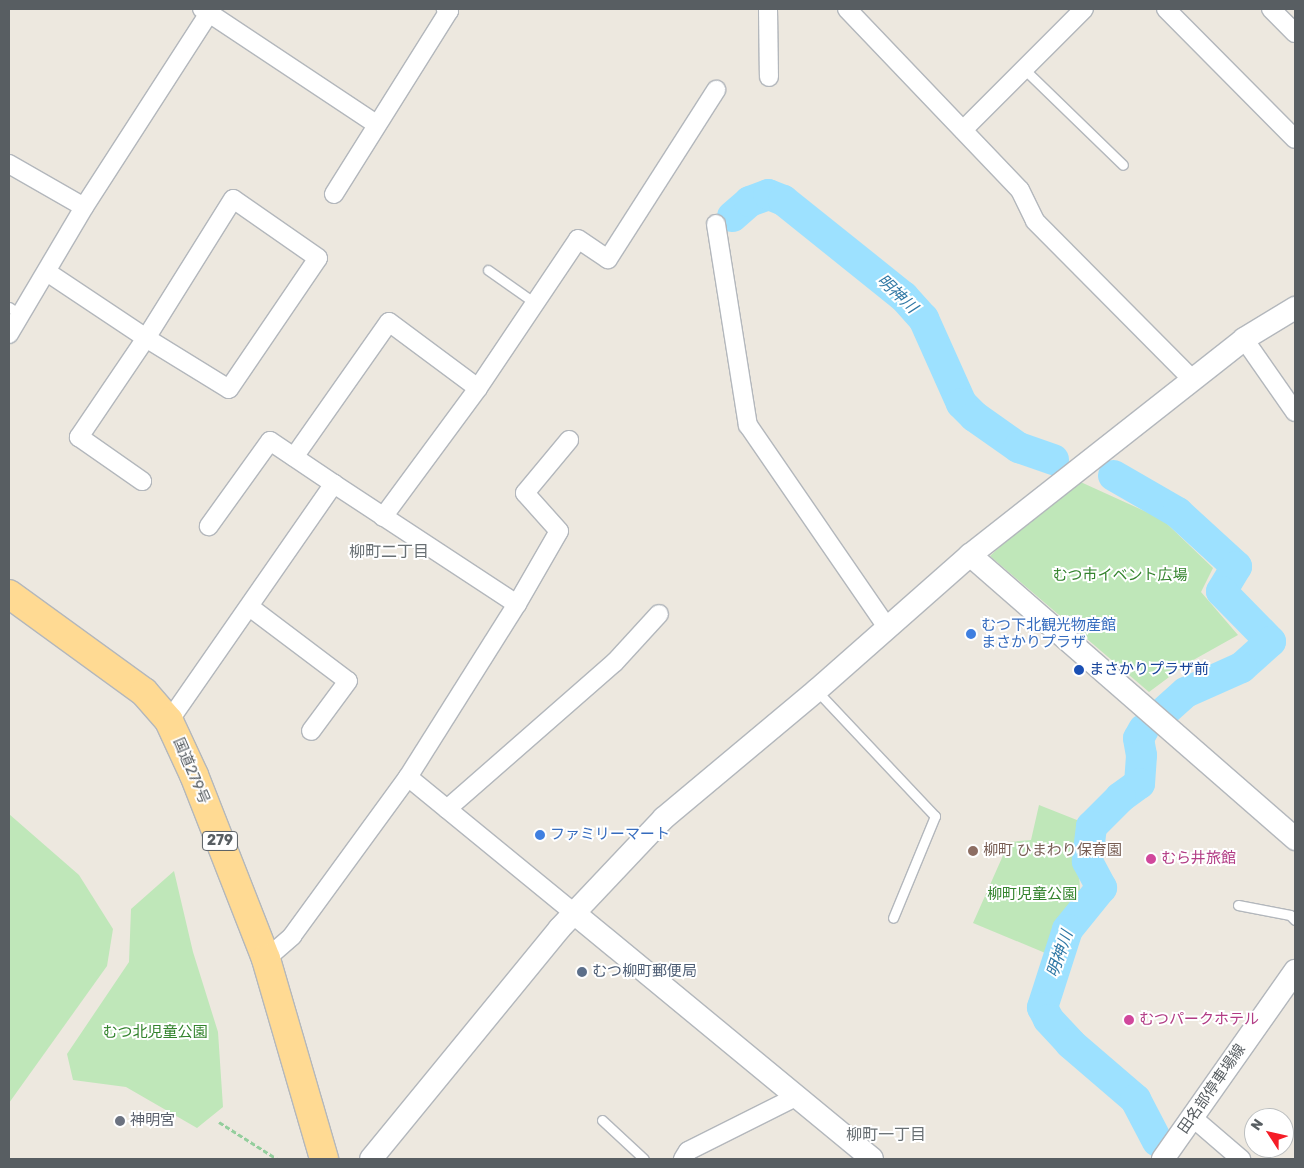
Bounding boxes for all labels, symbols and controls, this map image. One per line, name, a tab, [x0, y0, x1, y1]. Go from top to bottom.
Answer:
water label: 明神川	[873, 271, 921, 317]
district label: 柳町二丁目	[349, 542, 429, 562]
park label: むつ市イベント広場	[1053, 567, 1187, 585]
place label: むつ下北観光物産館 まさかりプラザ	[981, 616, 1116, 651]
marker: むつ下北観光物産館 まさかりプラザ	[965, 628, 977, 640]
place label: まさかりプラザ前	[1089, 661, 1209, 679]
marker: まさかりプラザ前	[1073, 664, 1085, 676]
street label: 国道279号	[169, 735, 213, 807]
place label: ファミリーマート	[550, 826, 670, 844]
road number: 279	[201, 829, 239, 852]
marker: ファミリーマート	[534, 829, 546, 841]
place label: 柳町 ひまわり保育園	[983, 842, 1122, 860]
marker: 柳町 ひまわり保育園	[967, 845, 979, 857]
place label: むら井旅館	[1161, 850, 1236, 868]
marker: むら井旅館	[1145, 853, 1157, 865]
park label: 柳町児童公園	[987, 886, 1077, 904]
water label: 明神川	[1043, 928, 1077, 980]
place label: むつ柳町郵便局	[592, 963, 697, 981]
marker: むつ柳町郵便局	[576, 966, 588, 978]
place label: むつパークホテル	[1139, 1011, 1259, 1029]
marker: むつパークホテル	[1123, 1014, 1135, 1026]
park label: むつ北児童公園	[103, 1024, 207, 1042]
street label: 田名部停車場線	[1175, 1041, 1249, 1137]
north arrow	[1244, 1108, 1294, 1158]
place label: 神明宮	[130, 1112, 175, 1130]
marker: 神明宮	[114, 1115, 126, 1127]
text: N	[1247, 1116, 1267, 1134]
district label: 柳町一丁目	[846, 1125, 926, 1145]

